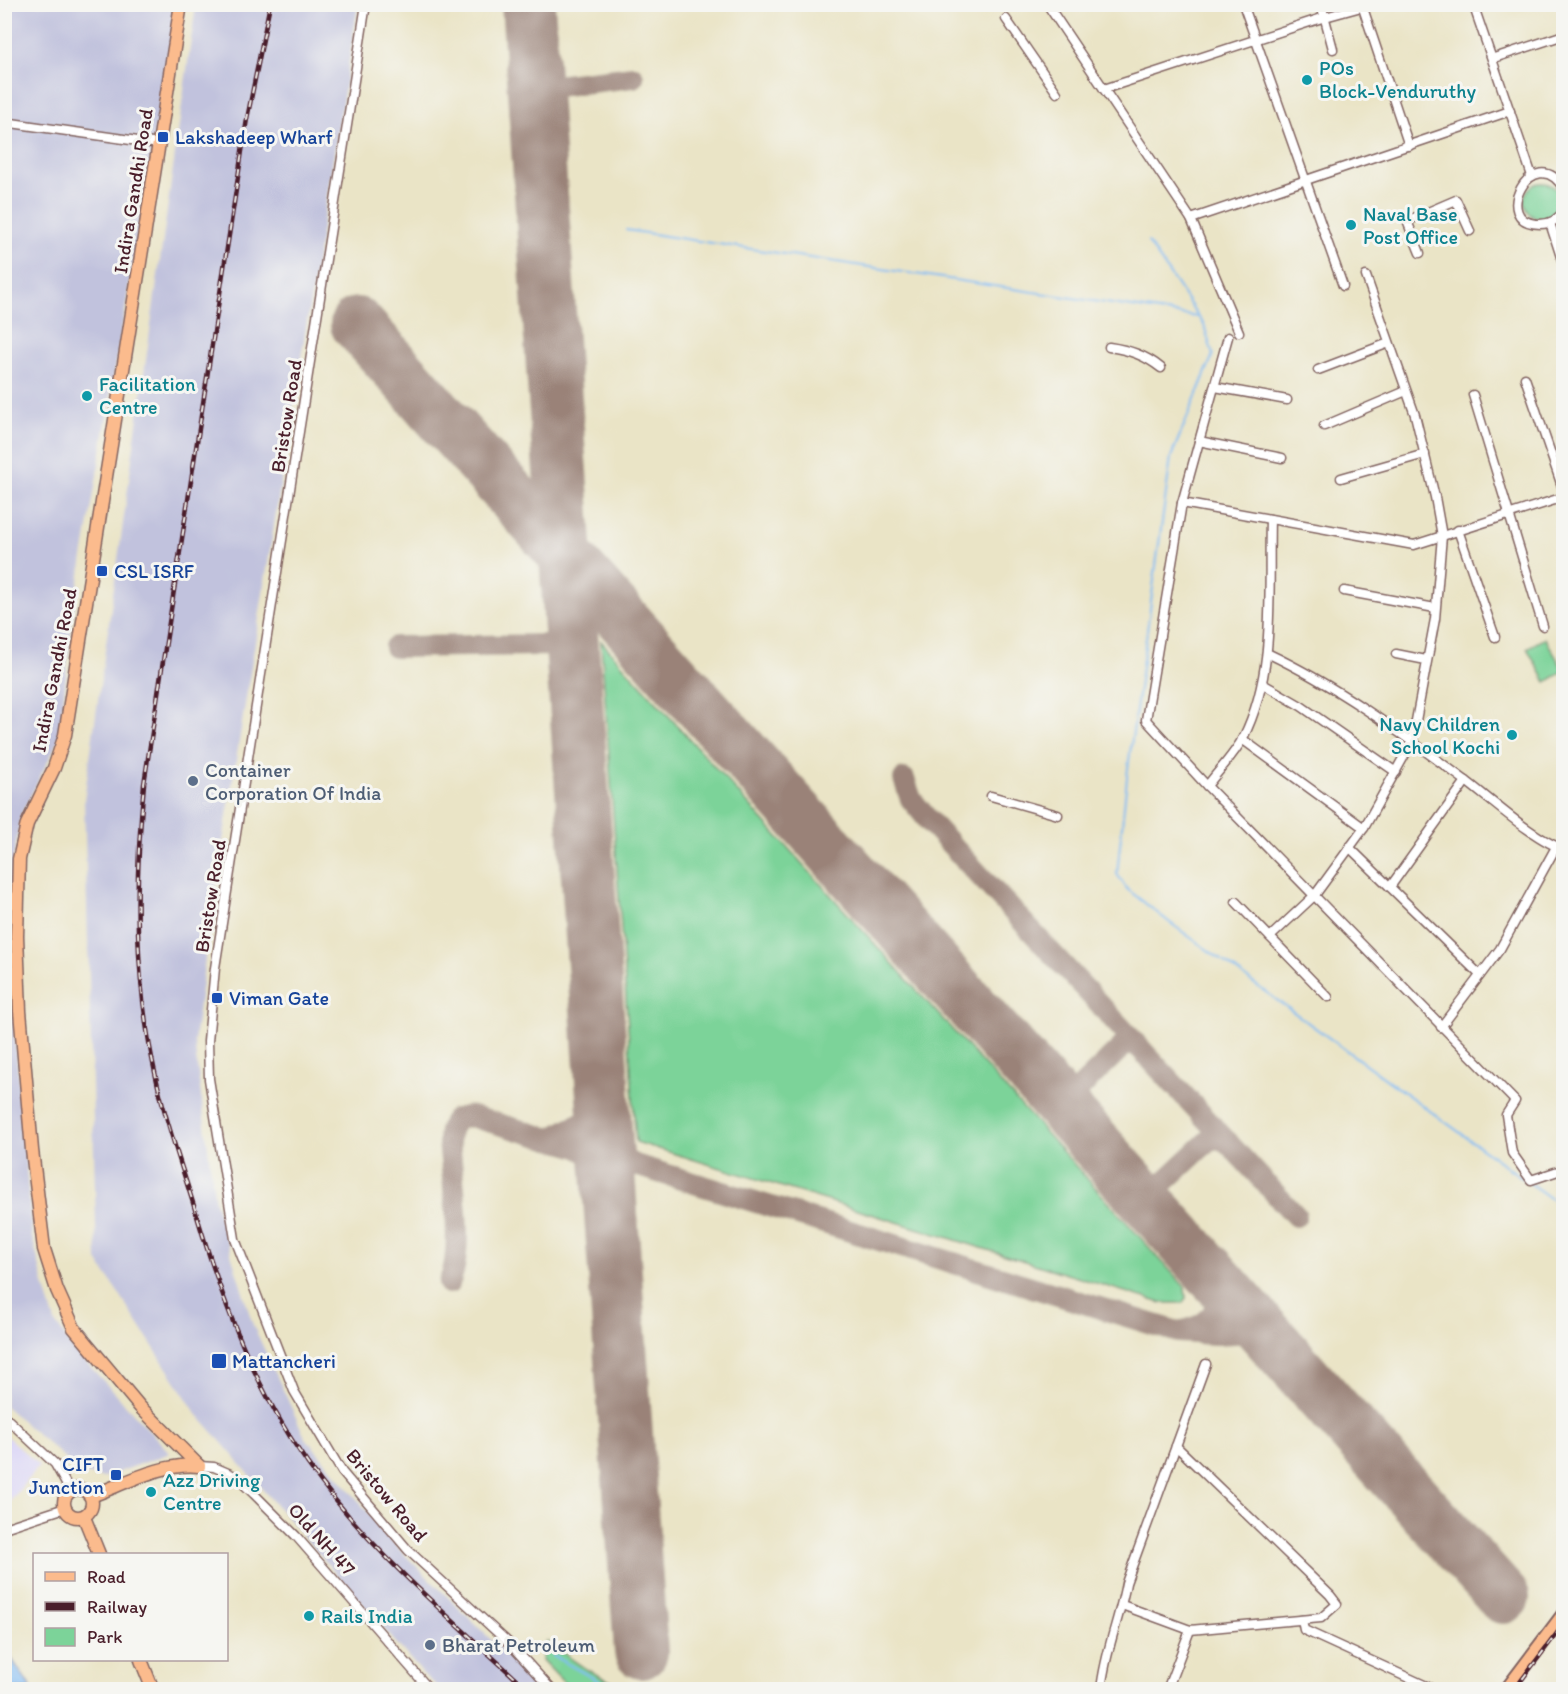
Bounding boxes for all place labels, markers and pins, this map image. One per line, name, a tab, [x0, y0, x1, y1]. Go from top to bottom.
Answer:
place label: POs Block-Venduruthy	[1319, 56, 1476, 103]
marker: POs Block-Venduruthy	[1300, 73, 1314, 87]
place label: Lakshadeep Wharf	[175, 125, 333, 149]
marker: Lakshadeep Wharf	[156, 130, 170, 144]
place label: Naval Base Post Office	[1363, 202, 1458, 249]
marker: Naval Base Post Office	[1344, 218, 1358, 232]
place label: Facilitation Centre	[99, 372, 196, 419]
marker: Facilitation Centre	[80, 389, 94, 403]
place label: CSL ISRF	[114, 559, 195, 583]
marker: CSL ISRF	[95, 564, 109, 578]
place label: Navy Children School Kochi	[1379, 712, 1500, 759]
marker: Navy Children School Kochi	[1505, 728, 1519, 742]
place label: Container Corporation Of India	[205, 758, 381, 805]
marker: Container Corporation Of India	[186, 774, 200, 788]
place label: Viman Gate	[229, 986, 329, 1010]
marker: Viman Gate	[210, 991, 224, 1005]
place label: Mattancheri	[232, 1349, 336, 1373]
marker: Mattancheri	[210, 1352, 228, 1370]
place label: CIFT Junction	[29, 1452, 104, 1499]
marker: CIFT Junction	[109, 1468, 123, 1482]
place label: Azz Driving Centre	[163, 1468, 261, 1515]
marker: Azz Driving Centre	[144, 1485, 158, 1499]
place label: Rails India	[321, 1604, 413, 1628]
marker: Rails India	[302, 1609, 316, 1623]
place label: Bharat Petroleum	[442, 1633, 595, 1657]
marker: Bharat Petroleum	[423, 1638, 437, 1652]

